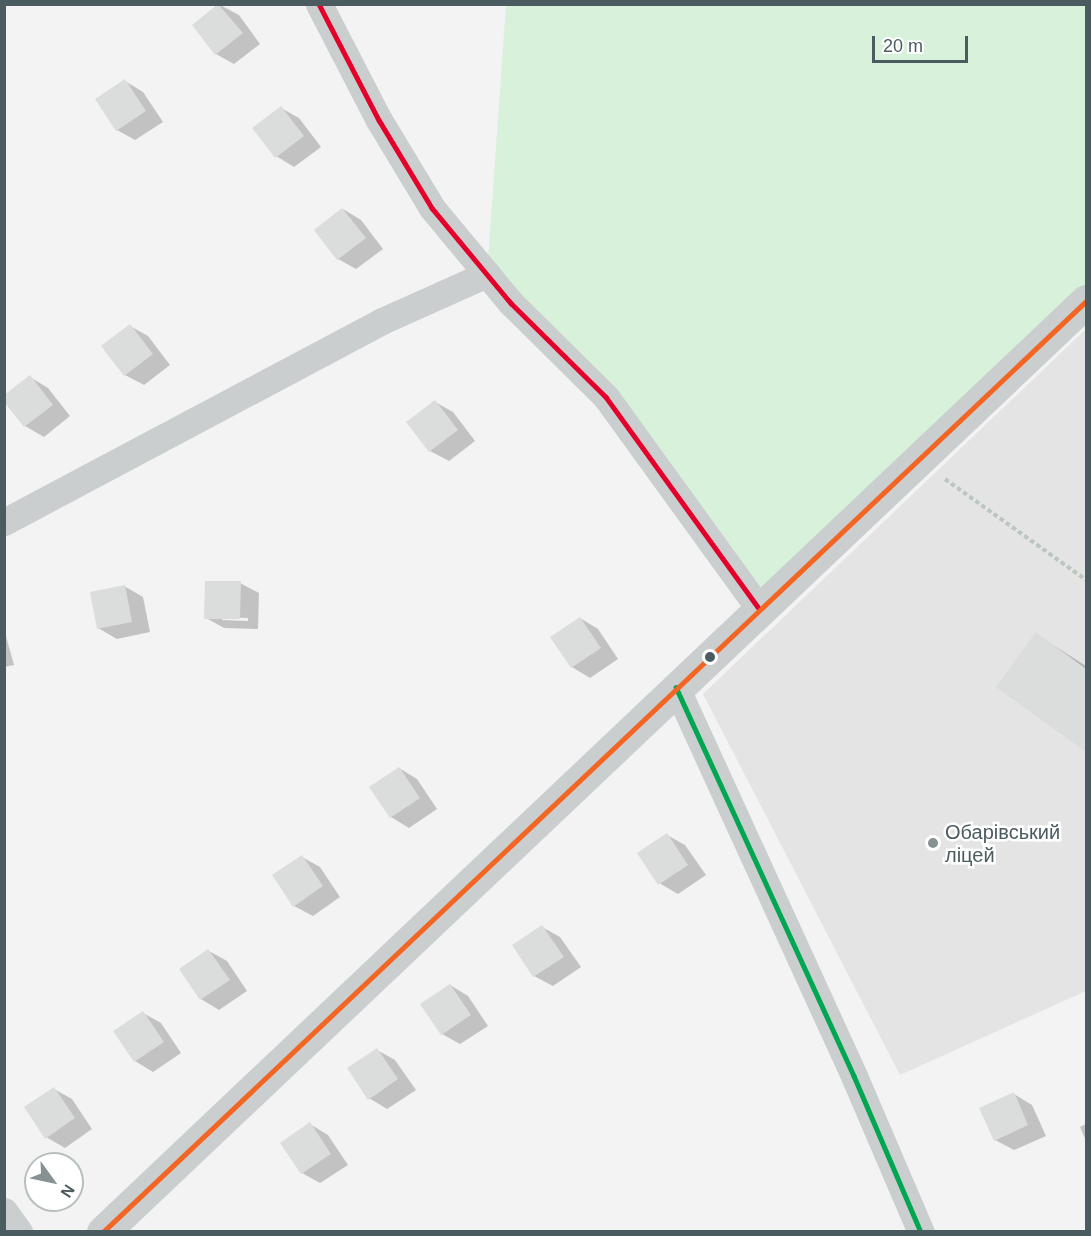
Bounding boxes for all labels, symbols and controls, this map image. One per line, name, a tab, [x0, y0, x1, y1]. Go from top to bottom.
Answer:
scale bar	[875, 24, 971, 62]
text: 20 m	[883, 36, 923, 56]
unlabelled marker	[704, 651, 716, 663]
place label: Обарівський ліцей	[945, 820, 1060, 867]
marker: Обарівський ліцей	[926, 836, 940, 850]
north arrow	[24, 1152, 84, 1212]
text: N	[58, 1182, 78, 1200]

